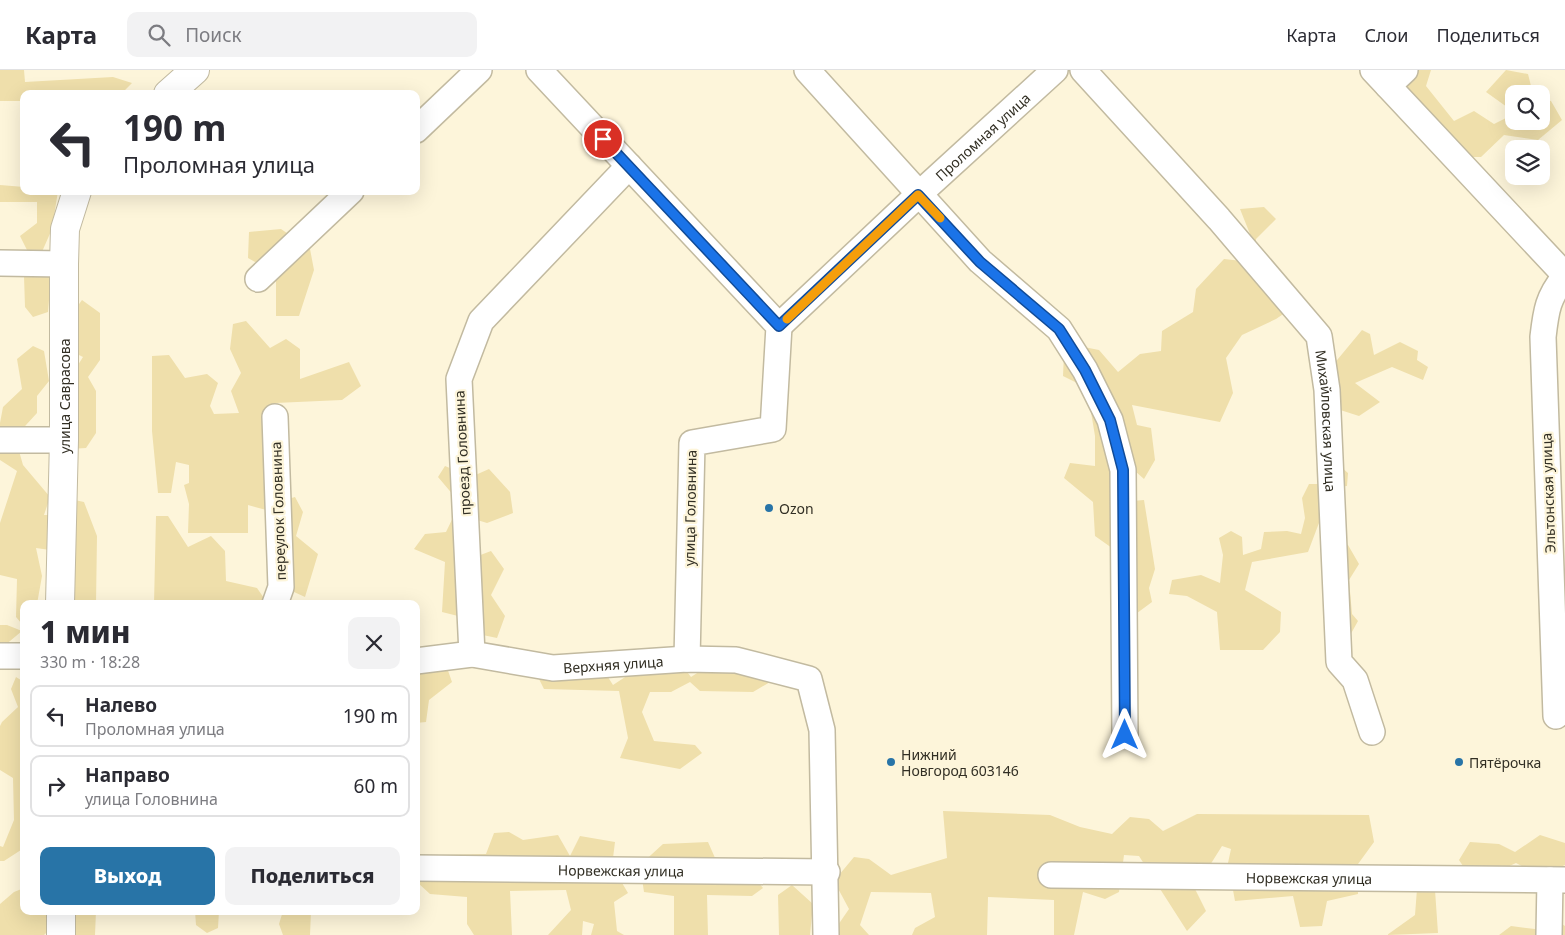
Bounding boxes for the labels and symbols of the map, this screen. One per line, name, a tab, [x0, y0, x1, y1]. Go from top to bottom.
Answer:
street label: Проломная улица	[931, 88, 1034, 185]
pin	[582, 118, 624, 160]
street label: улица Саврасова	[54, 338, 74, 454]
street label: Михайловская улица	[1312, 349, 1341, 492]
street label: проезд Головнина	[449, 390, 475, 516]
street label: Эльтонская улица	[1536, 432, 1560, 554]
street label: переулок Головнина	[266, 441, 290, 581]
street label: улица Головнина	[679, 450, 701, 566]
place label: Ozon	[779, 499, 814, 518]
marker: Ozon	[763, 502, 775, 514]
street label: Верхняя улица	[563, 651, 664, 677]
position arrow	[1098, 708, 1150, 760]
place label: Нижний Новгород 603146	[901, 745, 1019, 780]
place label: Пятёрочка	[1469, 753, 1541, 772]
marker: Нижний Новгород 603146	[885, 756, 897, 768]
marker: Пятёрочка	[1453, 756, 1465, 768]
street label: Норвежская улица	[558, 860, 684, 880]
street label: Норвежская улица	[1246, 867, 1372, 888]

